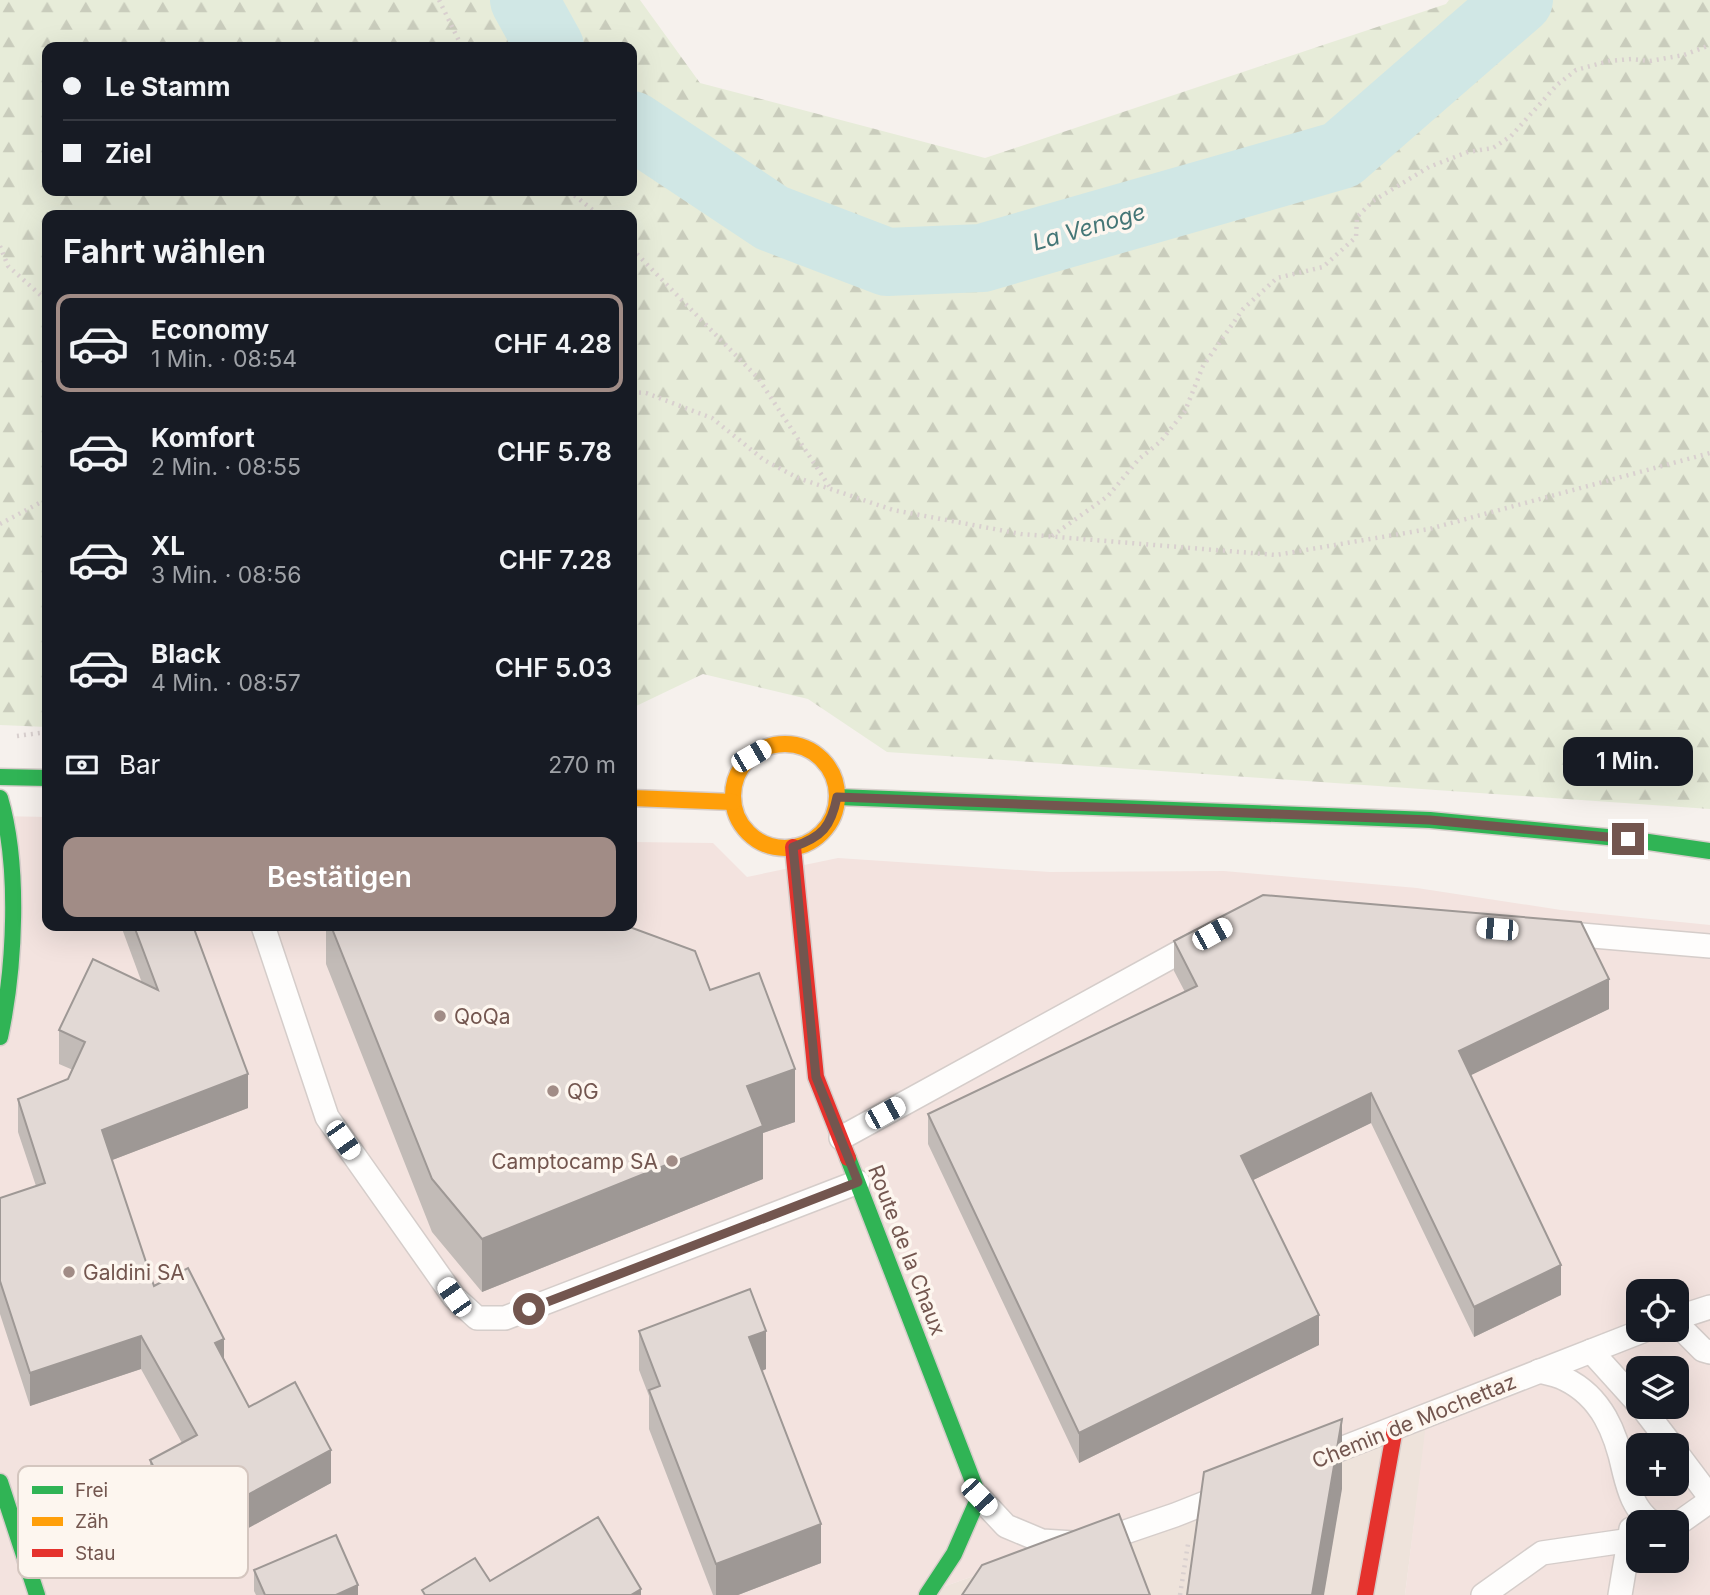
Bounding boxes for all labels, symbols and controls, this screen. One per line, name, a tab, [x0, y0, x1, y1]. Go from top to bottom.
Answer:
text: Le Stamm	[105, 71, 231, 102]
text: Ziel	[105, 138, 152, 169]
water label: La Venoge	[1029, 198, 1149, 256]
text: Fahrt wählen	[63, 232, 266, 271]
icon: car	[67, 312, 130, 375]
text: Economy	[151, 314, 269, 345]
text: CHF 4.28	[494, 328, 612, 359]
text: 1 Min. · 08:54	[151, 345, 297, 373]
icon: car	[67, 420, 130, 483]
text: Komfort	[151, 422, 255, 453]
text: CHF 5.78	[497, 436, 612, 467]
text: 2 Min. · 08:55	[151, 453, 301, 481]
icon: car	[67, 528, 130, 591]
text: XL	[151, 530, 185, 561]
text: CHF 7.28	[499, 544, 612, 575]
text: 3 Min. · 08:56	[151, 561, 301, 589]
icon: car	[67, 636, 130, 699]
text: Black	[151, 638, 221, 669]
text: CHF 5.03	[495, 652, 612, 683]
text: 4 Min. · 08:57	[151, 669, 301, 697]
car	[728, 736, 775, 776]
callout: 1 Min.	[1563, 738, 1693, 786]
icon: cash	[63, 746, 101, 784]
text: 1 Min.	[1596, 747, 1660, 775]
text: Bar	[119, 749, 160, 780]
text: 270 m	[548, 751, 616, 779]
route end	[1612, 823, 1644, 855]
button: Bestätigen	[63, 837, 616, 917]
car	[1189, 915, 1236, 953]
car	[1476, 917, 1519, 941]
place label: QoQa	[454, 1004, 511, 1029]
marker: QoQa	[432, 1008, 448, 1024]
place label: QG	[567, 1079, 599, 1104]
marker: QG	[545, 1083, 561, 1099]
car	[862, 1094, 909, 1132]
car	[323, 1117, 364, 1163]
place label: Camptocamp SA	[491, 1149, 658, 1174]
marker: Camptocamp SA	[664, 1153, 680, 1169]
street label: Route de la Chaux	[863, 1161, 951, 1339]
place label: Galdini SA	[83, 1260, 185, 1285]
marker: Galdini SA	[61, 1264, 77, 1280]
car	[434, 1274, 475, 1320]
map controls	[1626, 1279, 1689, 1573]
button: locate	[1626, 1279, 1689, 1342]
route start	[513, 1293, 545, 1325]
button: layers	[1626, 1356, 1689, 1419]
street label: Chemin de Mochettaz	[1308, 1369, 1520, 1473]
button: +	[1626, 1433, 1689, 1496]
legend	[18, 1466, 248, 1578]
car	[957, 1474, 1002, 1520]
text: Frei	[75, 1479, 108, 1502]
text: Zäh	[75, 1510, 109, 1533]
button: −	[1626, 1510, 1689, 1573]
text: Stau	[75, 1542, 115, 1565]

